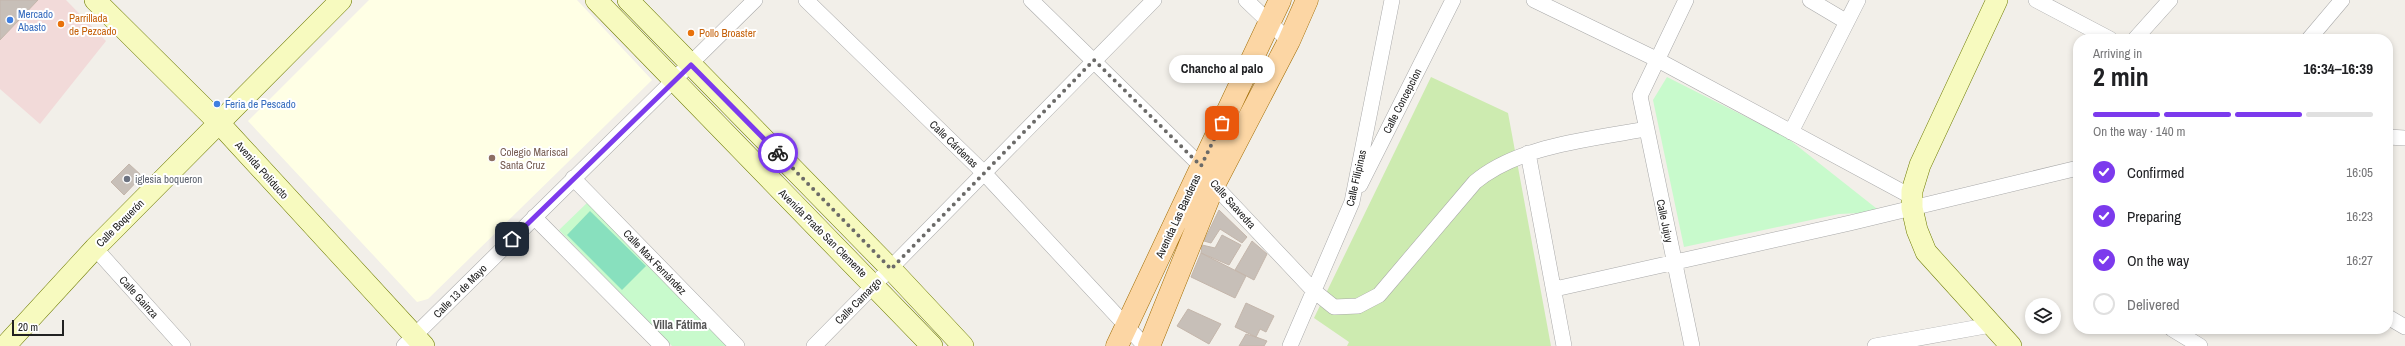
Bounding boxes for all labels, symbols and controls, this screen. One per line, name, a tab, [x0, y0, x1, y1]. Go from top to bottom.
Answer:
place label: Mercado Abasto	[17, 7, 53, 34]
place label: Parrillada de Pezcado	[69, 11, 117, 38]
marker: Mercado Abasto	[5, 15, 15, 25]
marker: Parrillada de Pezcado	[56, 19, 66, 29]
place label: Pollo Broaster	[699, 26, 756, 40]
marker: Pollo Broaster	[686, 28, 696, 38]
text: Arriving in	[2093, 45, 2142, 62]
callout: Chancho al palo	[1169, 55, 1275, 83]
text: 16:34–16:39	[2303, 58, 2373, 79]
text: 2 min	[2093, 59, 2149, 94]
text: Chancho al palo	[1181, 60, 1263, 77]
street label: Calle Concepcion	[1380, 66, 1424, 136]
place label: Feria de Pescado	[225, 97, 296, 111]
marker: Feria de Pescado	[212, 99, 222, 109]
pin	[1205, 106, 1239, 140]
icon: bag	[1211, 112, 1233, 134]
street label: Calle Cárdenas	[927, 117, 982, 171]
text: On the way · 140 m	[2093, 123, 2185, 140]
courier	[758, 133, 798, 173]
street label: Avenida Poliducto	[232, 137, 292, 202]
icon: bike	[767, 142, 789, 164]
place label: Colegio Mariscal Santa Cruz	[500, 145, 568, 172]
street label: Calle Filipinas	[1343, 148, 1369, 208]
marker: Colegio Mariscal Santa Cruz	[487, 153, 497, 163]
icon: check	[2093, 161, 2115, 183]
text: Confirmed	[2127, 162, 2184, 183]
text: 16:05	[2346, 164, 2373, 181]
street label: Avenida Las Banderas	[1152, 171, 1204, 261]
place label: iglesia boqueron	[135, 172, 202, 186]
marker: iglesia boqueron	[122, 174, 132, 184]
street label: Calle Saavedra	[1207, 176, 1259, 232]
street label: Avenida Prado San Clemente	[775, 185, 870, 280]
street label: Calle Boquerón	[93, 196, 147, 250]
street label: Calle Jujuy	[1654, 198, 1677, 245]
icon: check	[2093, 205, 2115, 227]
text: Preparing	[2127, 206, 2181, 227]
text: 16:23	[2346, 208, 2373, 225]
pin	[495, 222, 529, 256]
street label: Calle Max Fernández	[620, 226, 690, 298]
icon: home	[501, 228, 523, 250]
icon: check	[2093, 249, 2115, 271]
text: On the way	[2127, 250, 2189, 271]
text: 16:27	[2346, 252, 2373, 269]
street label: Calle 13 de Mayo	[430, 261, 490, 321]
street label: Calle Gainza	[116, 273, 162, 321]
street label: Calle Camargo	[832, 275, 884, 327]
text: Delivered	[2127, 294, 2180, 315]
map controls	[2025, 298, 2061, 334]
button: layers	[2025, 298, 2061, 334]
district label: Villa Fátima	[653, 317, 708, 333]
scale bar	[12, 318, 64, 337]
text: 20 m	[18, 320, 38, 334]

